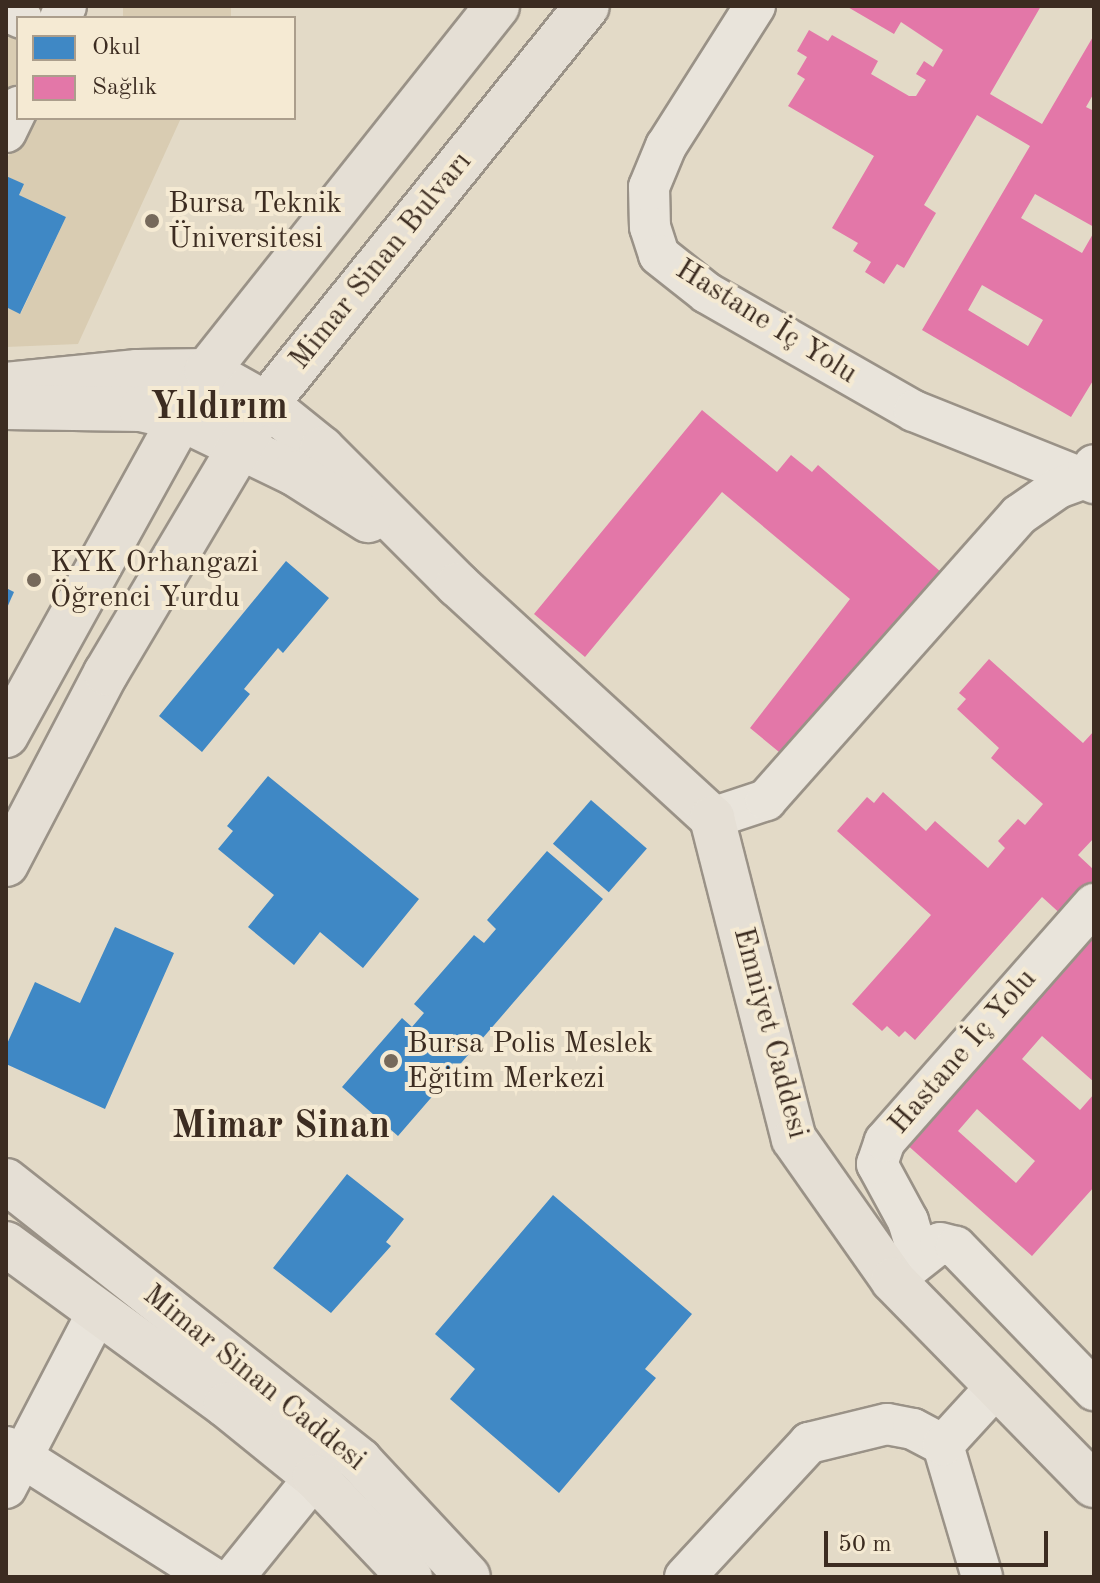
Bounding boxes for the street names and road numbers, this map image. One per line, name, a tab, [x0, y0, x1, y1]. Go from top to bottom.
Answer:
street label: Mimar Sinan Bulvarı	[282, 145, 480, 377]
street label: Hastane İç Yolu	[669, 252, 863, 392]
street label: Emniyet Caddesi	[725, 923, 815, 1143]
street label: Hastane İç Yolu	[881, 962, 1045, 1142]
street label: Mimar Sinan Caddesi	[135, 1277, 373, 1479]

